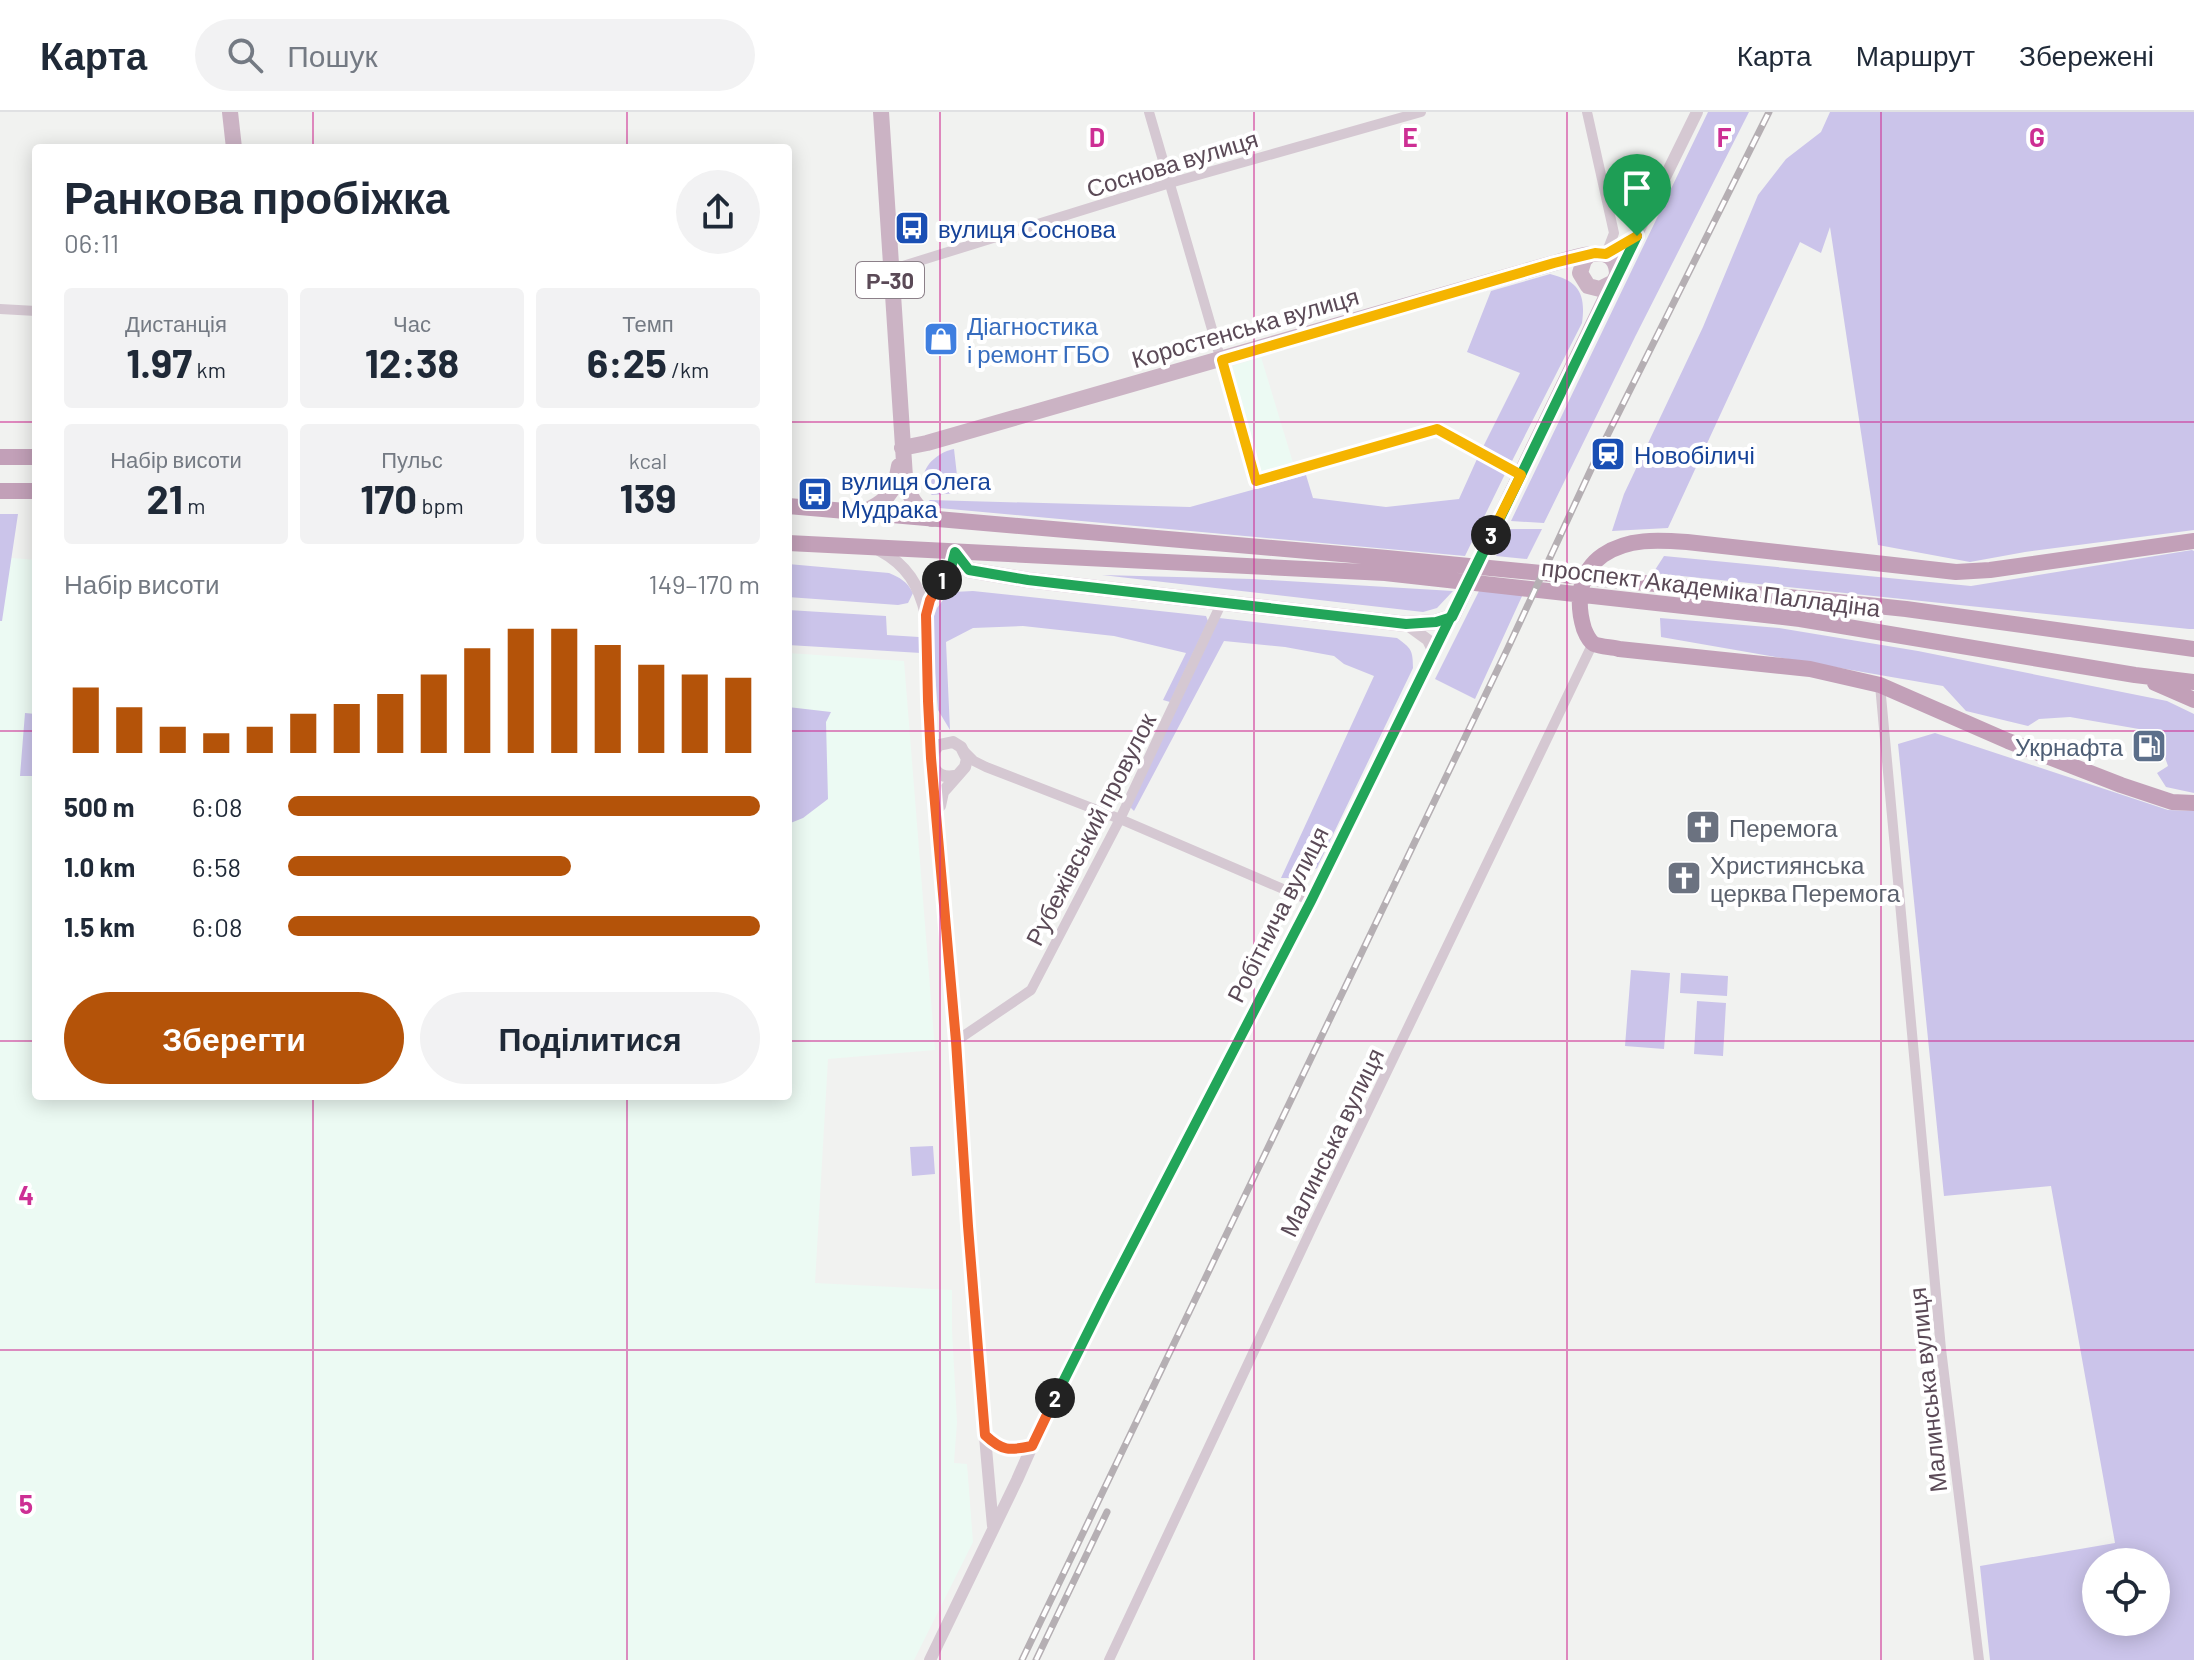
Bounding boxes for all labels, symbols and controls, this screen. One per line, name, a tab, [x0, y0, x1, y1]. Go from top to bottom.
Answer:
search box	[195, 19, 755, 91]
text: Карта	[40, 32, 147, 78]
icon: search	[223, 33, 267, 77]
text: Пошук	[287, 37, 378, 73]
text: Карта	[1737, 38, 1812, 72]
text: Маршрут	[1856, 38, 1975, 72]
text: Збережені	[2019, 38, 2154, 72]
text: D	[1089, 121, 1105, 152]
text: E	[1402, 121, 1418, 152]
text: F	[1717, 121, 1732, 152]
text: G	[2029, 121, 2045, 152]
street label: Соснова вулиця	[1083, 123, 1261, 203]
pin	[1603, 154, 1671, 236]
icon: arrive	[1615, 166, 1659, 210]
text: Ранкова пробіжка	[64, 170, 449, 223]
button: share	[676, 170, 760, 254]
bus stop icon: вулиця Соснова	[893, 209, 931, 247]
place label: вулиця Соснова	[938, 214, 1116, 243]
text: 06:11	[64, 227, 119, 258]
road number: Р-30	[856, 262, 924, 298]
street label: Коростенська вулиця	[1128, 281, 1362, 373]
text: Дистанція	[125, 310, 227, 336]
text: Час	[393, 310, 431, 336]
text: Темп	[622, 310, 674, 336]
place label: Діагностика і ремонт ГБО	[967, 311, 1110, 368]
shop icon: Діагностика і ремонт ГБО	[922, 320, 960, 358]
text: 1.97	[126, 338, 192, 386]
text: 12:38	[365, 338, 459, 386]
text: 6:25	[587, 338, 667, 386]
text: km	[192, 356, 226, 382]
text: /km	[667, 356, 709, 382]
station icon: Новобіличі	[1589, 435, 1627, 473]
place label: Новобіличі	[1634, 440, 1755, 469]
text: Набір висоти	[110, 446, 242, 472]
text: Пульс	[381, 446, 443, 472]
text: kcal	[629, 447, 667, 473]
place label: вулиця Олега Мудрака	[841, 466, 992, 523]
text: 139	[620, 473, 677, 521]
text: 21	[147, 474, 183, 522]
text: 170	[360, 474, 417, 522]
bus stop icon: вулиця Олега Мудрака	[796, 475, 834, 513]
text: m	[183, 492, 205, 518]
text: bpm	[417, 492, 464, 518]
pin: 3	[1471, 515, 1511, 555]
text: 3	[1485, 522, 1497, 548]
street label: проспект Академіка Палладіна	[1540, 552, 1883, 622]
pin: 1	[922, 560, 962, 600]
text: 1	[938, 567, 946, 593]
text: Набір висоти	[64, 568, 220, 599]
text: 149–170 m	[649, 568, 760, 599]
street label: Рубежівський провулок	[1019, 708, 1161, 950]
fuel station icon: Укрнафта	[2130, 727, 2168, 765]
place label: Укрнафта	[2015, 732, 2124, 761]
text: 500 m	[64, 791, 135, 822]
text: 6:08	[192, 791, 242, 822]
church icon: Перемога	[1684, 808, 1722, 846]
place label: Перемога	[1729, 813, 1838, 842]
street label: Робітнича вулиця	[1220, 821, 1334, 1007]
place label: Християнська церква Перемога	[1710, 850, 1901, 907]
text: 1.0 km	[64, 851, 135, 882]
text: 6:58	[192, 851, 241, 882]
church icon: Християнська церква Перемога	[1665, 859, 1703, 897]
text: 1.5 km	[64, 911, 135, 942]
text: 6:08	[192, 911, 242, 942]
button: Зберегти	[64, 992, 404, 1084]
button: Поділитися	[420, 992, 760, 1084]
street label: Малинська вулиця	[1273, 1043, 1389, 1241]
text: 4	[18, 1179, 34, 1210]
street label: Малинська вулиця	[1902, 1286, 1952, 1494]
pin: 2	[1035, 1378, 1075, 1418]
text: 2	[1049, 1385, 1061, 1411]
text: 5	[19, 1488, 33, 1519]
map controls	[2082, 1548, 2170, 1636]
button: locate	[2082, 1548, 2170, 1636]

